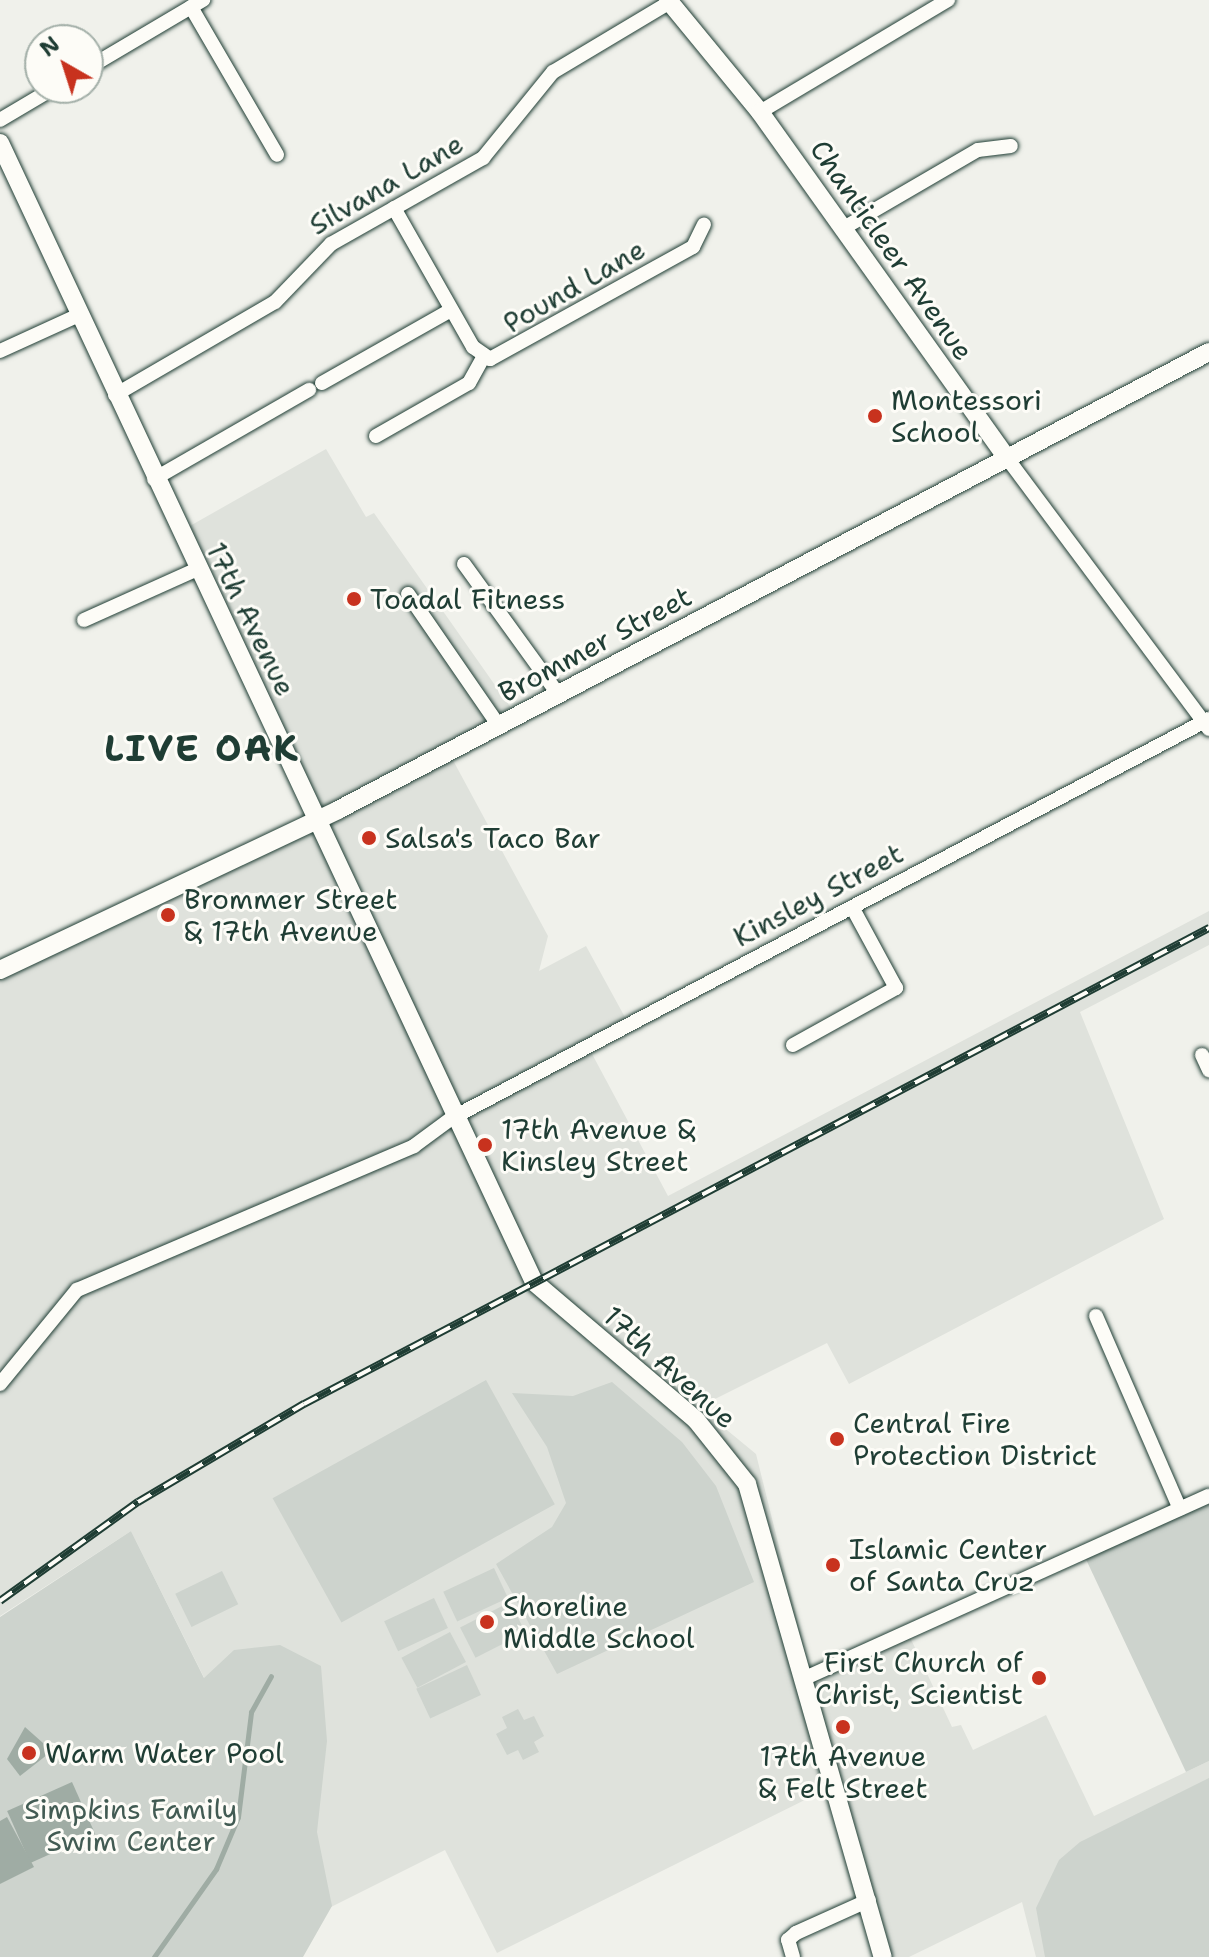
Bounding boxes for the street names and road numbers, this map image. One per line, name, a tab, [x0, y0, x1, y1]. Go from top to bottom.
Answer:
street label: Silvana Lane	[303, 126, 469, 242]
street label: Chanticleer Avenue	[803, 133, 981, 367]
street label: Pound Lane	[497, 232, 651, 340]
street label: 17th Avenue	[199, 537, 303, 701]
street label: Brommer Street	[493, 579, 697, 709]
street label: Kinsley Street	[727, 836, 909, 954]
street label: 17th Avenue	[597, 1299, 743, 1435]

